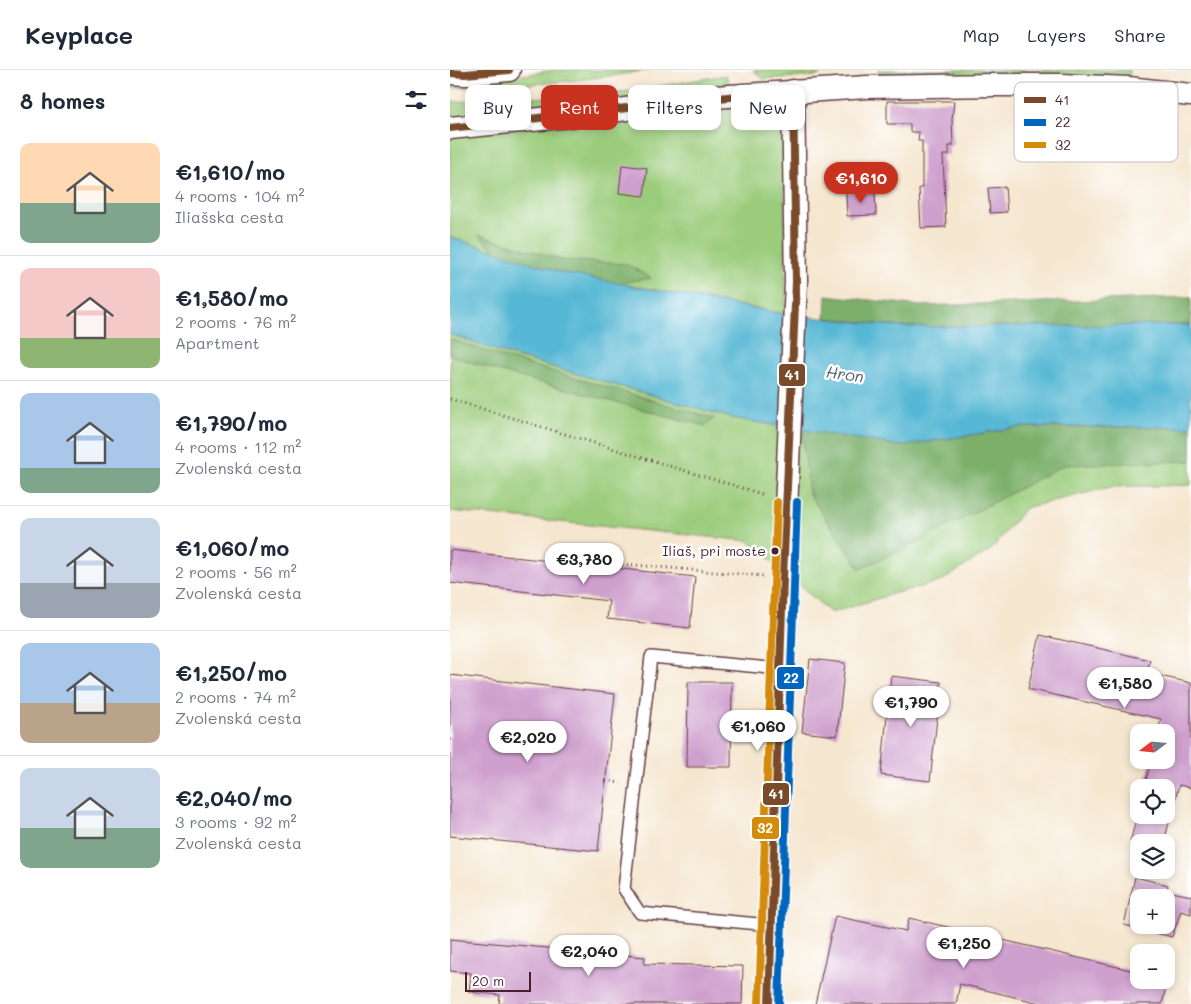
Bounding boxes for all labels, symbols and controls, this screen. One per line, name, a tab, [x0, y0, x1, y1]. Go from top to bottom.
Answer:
text: Keyplace	[25, 19, 133, 50]
text: Map	[963, 23, 999, 47]
text: Layers	[1027, 23, 1086, 47]
text: Share	[1114, 23, 1166, 47]
legend	[1014, 82, 1178, 162]
chip: Buy	[465, 85, 531, 130]
chip: Rent	[541, 85, 618, 130]
chip: Filters	[628, 85, 721, 130]
chip: New	[731, 85, 805, 130]
icon: filters	[402, 86, 430, 114]
text: 8 homes	[20, 87, 105, 114]
text: 41	[1055, 90, 1069, 109]
text: 22	[1055, 112, 1071, 131]
text: 32	[1055, 135, 1071, 154]
text: €1,610/mo	[175, 158, 285, 185]
pin: €1,610	[820, 162, 902, 204]
icon: home	[60, 163, 120, 223]
text: €1,610	[835, 167, 887, 188]
text: 4 rooms · 104 m²	[175, 185, 305, 206]
text: Iliašska cesta	[175, 206, 284, 227]
text: €1,580/mo	[175, 284, 288, 311]
icon: home	[60, 288, 120, 348]
text: 2 rooms · 76 m²	[175, 311, 296, 332]
text: Apartment	[175, 332, 260, 353]
water label: Hron	[825, 360, 865, 387]
line badge: 41	[778, 363, 806, 387]
text: 41	[784, 365, 800, 384]
text: €1,790/mo	[175, 409, 287, 436]
icon: home	[60, 413, 120, 473]
text: 4 rooms · 112 m²	[175, 436, 301, 457]
text: Zvolenská cesta	[175, 457, 302, 478]
text: €1,060/mo	[175, 534, 289, 561]
icon: home	[60, 538, 120, 598]
place label: Iliaš, pri moste	[662, 541, 766, 560]
pin: €3,780	[543, 542, 625, 585]
marker: Iliaš, pri moste	[770, 546, 780, 556]
text: €3,780	[556, 548, 612, 569]
text: 2 rooms · 56 m²	[175, 561, 297, 582]
text: Zvolenská cesta	[175, 582, 302, 603]
text: €1,250/mo	[175, 659, 287, 686]
icon: home	[60, 663, 120, 723]
line badge: 22	[776, 666, 805, 690]
pin: €1,580	[1084, 666, 1166, 709]
text: 22	[783, 668, 799, 687]
text: €1,580	[1098, 672, 1152, 693]
text: 2 rooms · 74 m²	[175, 686, 296, 707]
pin: €1,790	[870, 686, 952, 728]
text: €1,790	[884, 691, 938, 712]
text: Zvolenská cesta	[175, 707, 302, 728]
pin: €1,060	[717, 710, 799, 752]
text: €1,060	[730, 715, 786, 736]
pin: €2,020	[487, 720, 569, 763]
north arrow	[1130, 724, 1175, 769]
map controls	[1130, 724, 1175, 989]
text: €2,020	[500, 726, 556, 747]
button: locate	[1130, 779, 1175, 824]
line badge: 41	[762, 782, 790, 806]
text: €2,040/mo	[175, 784, 292, 811]
text: 41	[768, 784, 784, 803]
icon: home	[60, 788, 120, 848]
text: 3 rooms · 92 m²	[175, 811, 297, 832]
line badge: 32	[751, 816, 780, 840]
text: 32	[757, 818, 773, 837]
text: Zvolenská cesta	[175, 832, 302, 853]
button: layers	[1130, 834, 1175, 879]
button: +	[1130, 889, 1175, 934]
pin: €1,250	[923, 926, 1005, 969]
text: €1,250	[937, 932, 991, 953]
pin: €2,040	[548, 934, 630, 977]
text: €2,040	[560, 940, 618, 961]
button: −	[1130, 944, 1175, 989]
scale bar	[465, 969, 531, 992]
text: 20 m	[472, 971, 504, 990]

